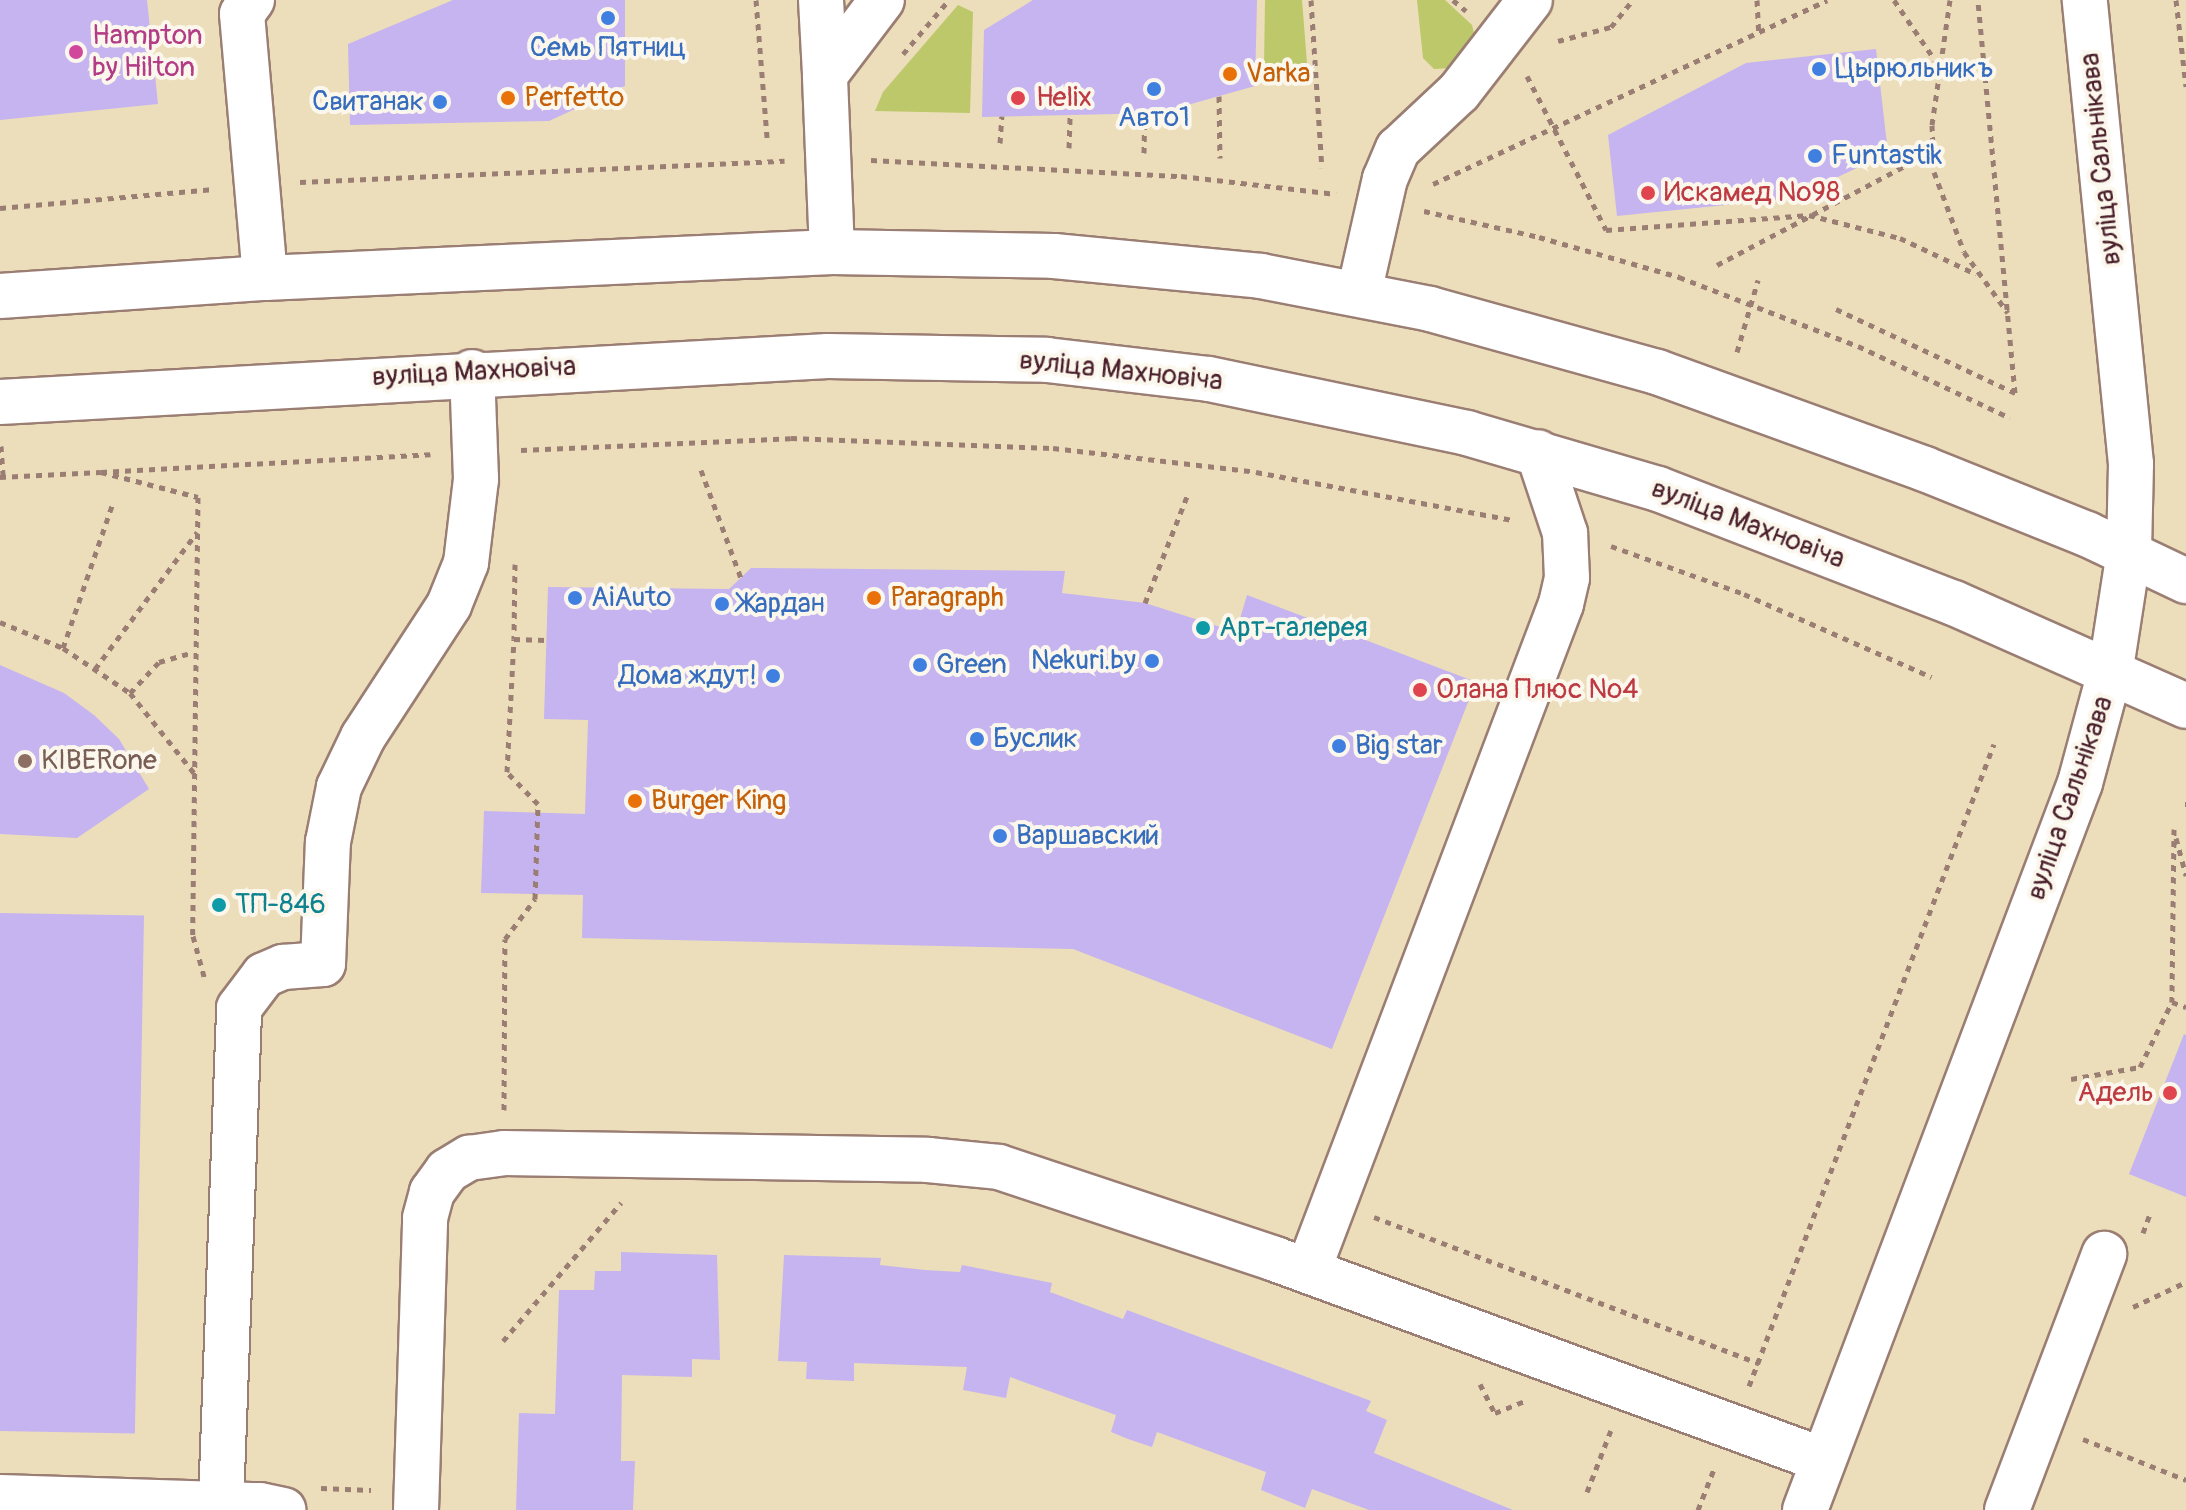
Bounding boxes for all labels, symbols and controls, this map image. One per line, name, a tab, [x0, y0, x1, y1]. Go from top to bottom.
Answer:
marker: Семь Пятниц	[599, 9, 617, 27]
place label: Hampton by Hilton	[92, 19, 203, 85]
place label: Семь Пятниц	[530, 31, 686, 65]
marker: Hampton by Hilton	[67, 43, 85, 61]
street label: вуліца Сальнікава	[2073, 51, 2129, 267]
place label: Цырюльникъ	[1835, 52, 1994, 86]
place label: Varka	[1246, 57, 1310, 91]
marker: Цырюльникъ	[1810, 60, 1828, 78]
marker: Varka	[1221, 65, 1239, 83]
marker: Авто1	[1145, 80, 1163, 98]
place label: Perfetto	[524, 81, 624, 115]
place label: Helix	[1036, 81, 1092, 115]
place label: Свитанак	[312, 85, 424, 119]
marker: Helix	[1007, 87, 1029, 109]
marker: Perfetto	[499, 89, 517, 107]
marker: Свитанак	[431, 93, 449, 111]
place label: Авто1	[1118, 101, 1190, 135]
place label: Funtastik	[1831, 139, 1942, 173]
marker: Funtastik	[1806, 147, 1824, 165]
place label: Искамед №98	[1664, 176, 1840, 210]
marker: Искамед №98	[1639, 184, 1657, 202]
street label: вуліца Махновіча	[1018, 344, 1224, 398]
street label: вуліца Махновіча	[371, 350, 577, 394]
street label: вуліца Махновіча	[1647, 472, 1849, 576]
place label: AiAuto	[591, 581, 672, 615]
place label: Paragraph	[890, 581, 1004, 615]
place label: Жардан	[738, 587, 825, 621]
marker: AiAuto	[566, 589, 584, 607]
marker: Paragraph	[865, 589, 883, 607]
marker: Жардан	[713, 595, 731, 613]
place label: Арт-галерея	[1219, 611, 1368, 645]
marker: Арт-галерея	[1194, 619, 1212, 637]
place label: Nekuri.by	[1031, 644, 1136, 678]
place label: Green	[936, 648, 1007, 682]
marker: Nekuri.by	[1143, 652, 1161, 670]
marker: Green	[911, 656, 929, 674]
place label: Дома ждут!	[619, 659, 757, 693]
marker: Дома ждут!	[764, 667, 782, 685]
place label: Олана Плюс №4	[1436, 673, 1638, 707]
marker: Олана Плюс №4	[1411, 681, 1429, 699]
street label: вуліца Сальнікава	[2019, 692, 2121, 904]
place label: Буслик	[993, 722, 1078, 756]
place label: Big star	[1355, 729, 1443, 763]
marker: Буслик	[968, 730, 986, 748]
marker: Big star	[1330, 737, 1348, 755]
place label: KIBERone	[41, 744, 157, 778]
marker: KIBERone	[16, 752, 34, 770]
place label: Burger King	[651, 784, 786, 818]
marker: Burger King	[626, 792, 644, 810]
place label: Варшавский	[1016, 819, 1159, 853]
marker: Варшавский	[991, 827, 1009, 845]
place label: ТП-846	[235, 888, 326, 922]
marker: ТП-846	[210, 896, 228, 914]
place label: Адель	[2078, 1076, 2154, 1110]
marker: Адель	[2161, 1084, 2179, 1102]

